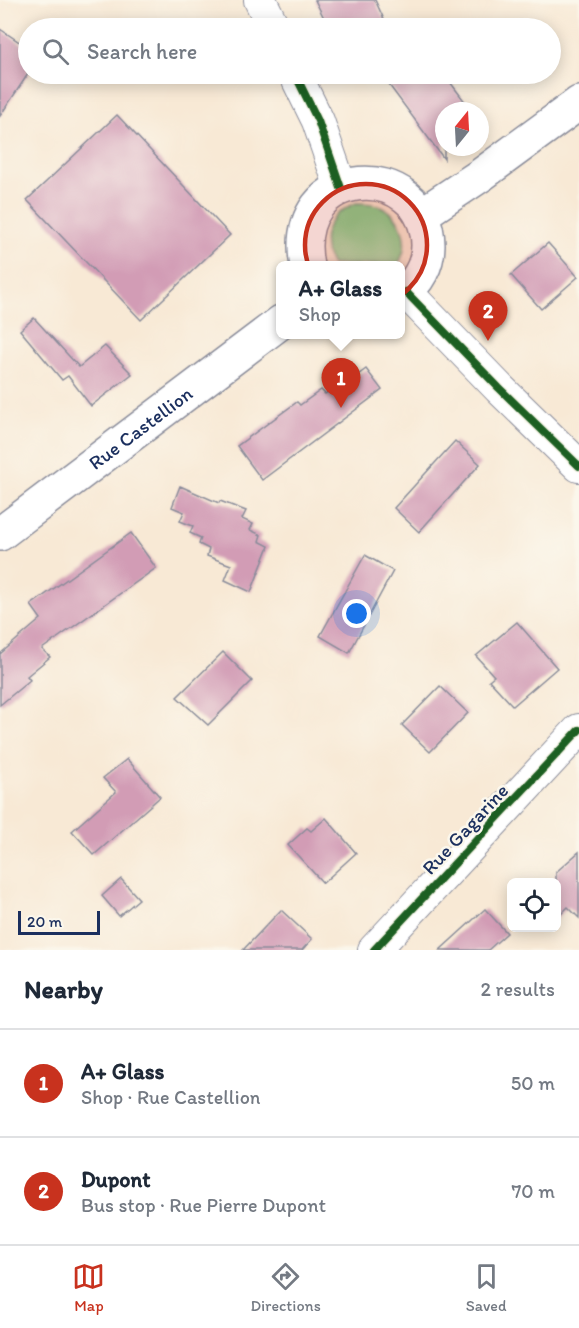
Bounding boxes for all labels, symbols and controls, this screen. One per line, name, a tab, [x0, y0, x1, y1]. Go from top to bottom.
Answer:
search box	[18, 18, 561, 84]
icon: search	[39, 35, 72, 68]
text: Search here	[87, 38, 197, 65]
north arrow	[435, 102, 489, 156]
popup	[276, 261, 405, 339]
text: A+ Glass	[299, 275, 382, 302]
pin: 2	[468, 292, 508, 341]
text: Shop	[299, 302, 341, 326]
pin: 1	[322, 358, 360, 408]
street label: Rue Castellion	[84, 381, 197, 475]
your location	[342, 599, 371, 628]
street label: Rue Gagarine	[417, 779, 513, 879]
map controls	[507, 878, 561, 932]
button: locate	[507, 878, 561, 932]
scale bar	[18, 908, 100, 936]
text: 20 m	[27, 912, 62, 931]
text: Nearby	[24, 973, 103, 1005]
text: 2 results	[481, 977, 555, 1001]
text: A+ Glass	[81, 1058, 164, 1085]
text: 1	[39, 1071, 48, 1095]
text: 50 m	[511, 1071, 555, 1095]
text: Shop · Rue Castellion	[81, 1085, 260, 1109]
text: Dupont	[81, 1166, 151, 1193]
text: 2	[38, 1179, 49, 1203]
text: 70 m	[511, 1179, 555, 1203]
text: Bus stop · Rue Pierre Dupont	[81, 1193, 326, 1217]
tab: Map	[72, 1260, 105, 1315]
tab: Directions	[250, 1260, 321, 1315]
tab: Saved	[466, 1260, 507, 1315]

